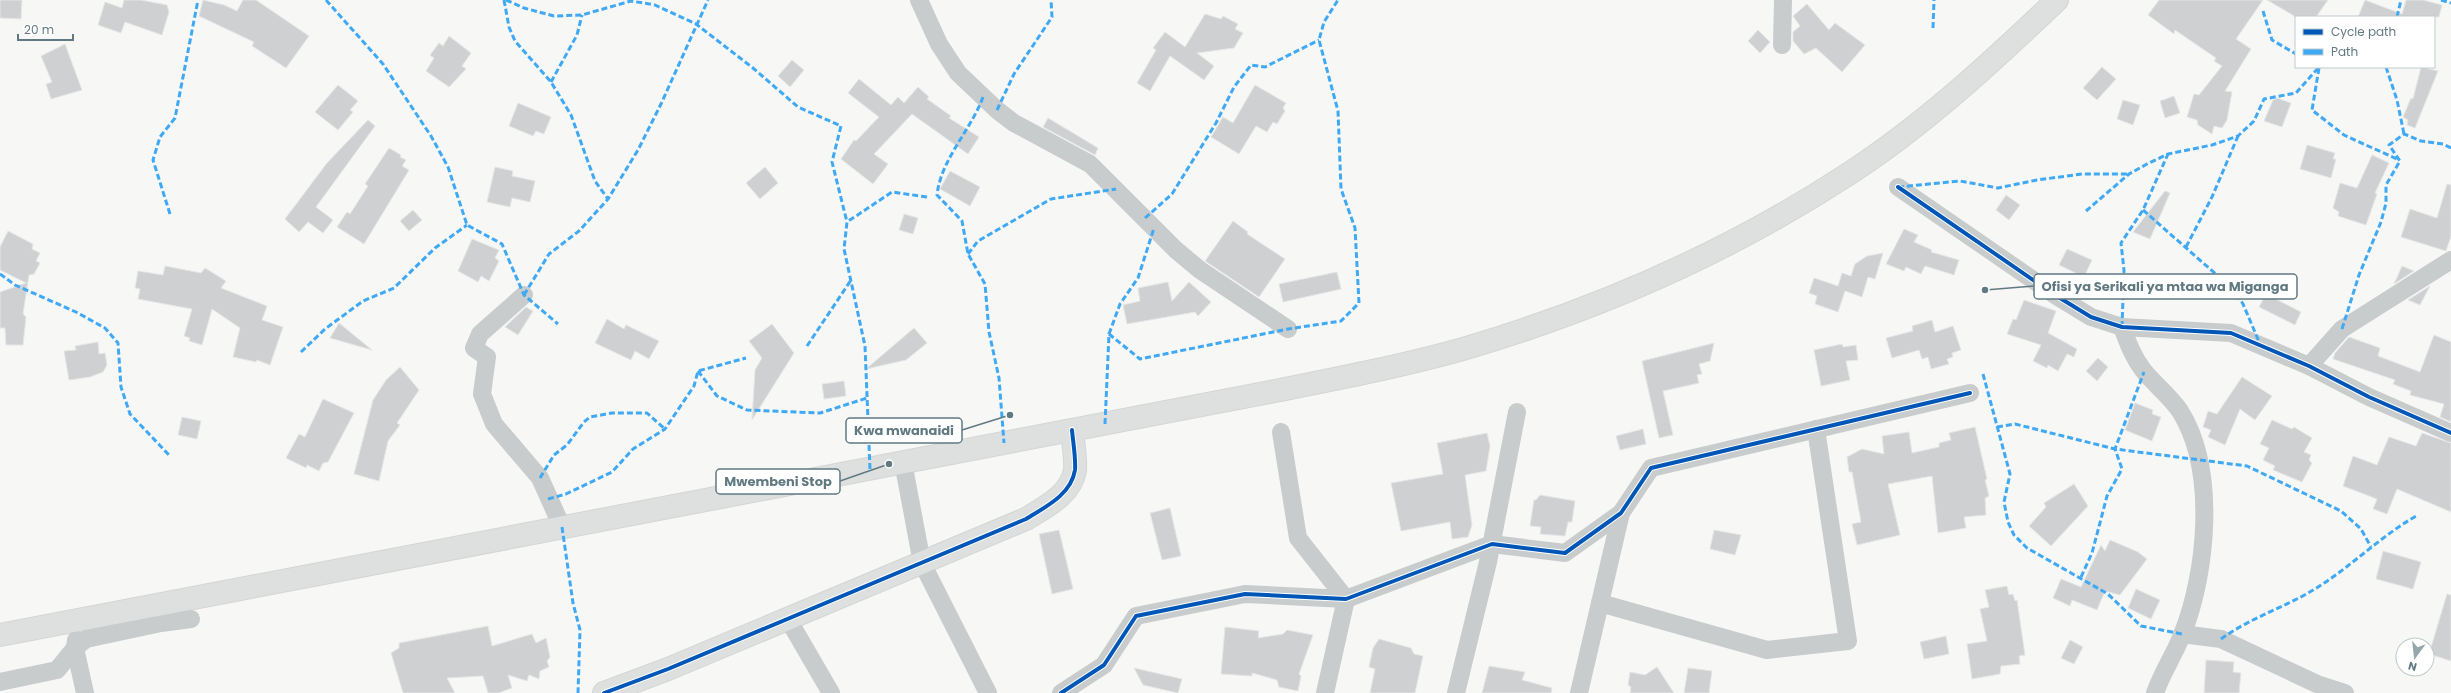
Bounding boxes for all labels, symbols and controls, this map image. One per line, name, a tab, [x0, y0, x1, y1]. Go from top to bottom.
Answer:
scale bar	[18, 16, 73, 42]
legend	[2295, 16, 2435, 68]
text: 20 m	[24, 21, 54, 38]
text: Cycle path	[2331, 23, 2396, 40]
text: Path	[2331, 43, 2358, 60]
callout: Ofisi ya Serikali ya mtaa wa Miganga	[2034, 274, 2297, 299]
text: Ofisi ya Serikali ya mtaa wa Miganga	[2041, 277, 2289, 296]
callout: Kwa mwanaidi	[846, 418, 962, 443]
text: Kwa mwanaidi	[854, 421, 954, 440]
callout: Mwembeni Stop	[716, 469, 840, 494]
text: Mwembeni Stop	[724, 472, 832, 491]
north arrow	[2395, 637, 2435, 677]
text: N	[2406, 658, 2418, 675]

